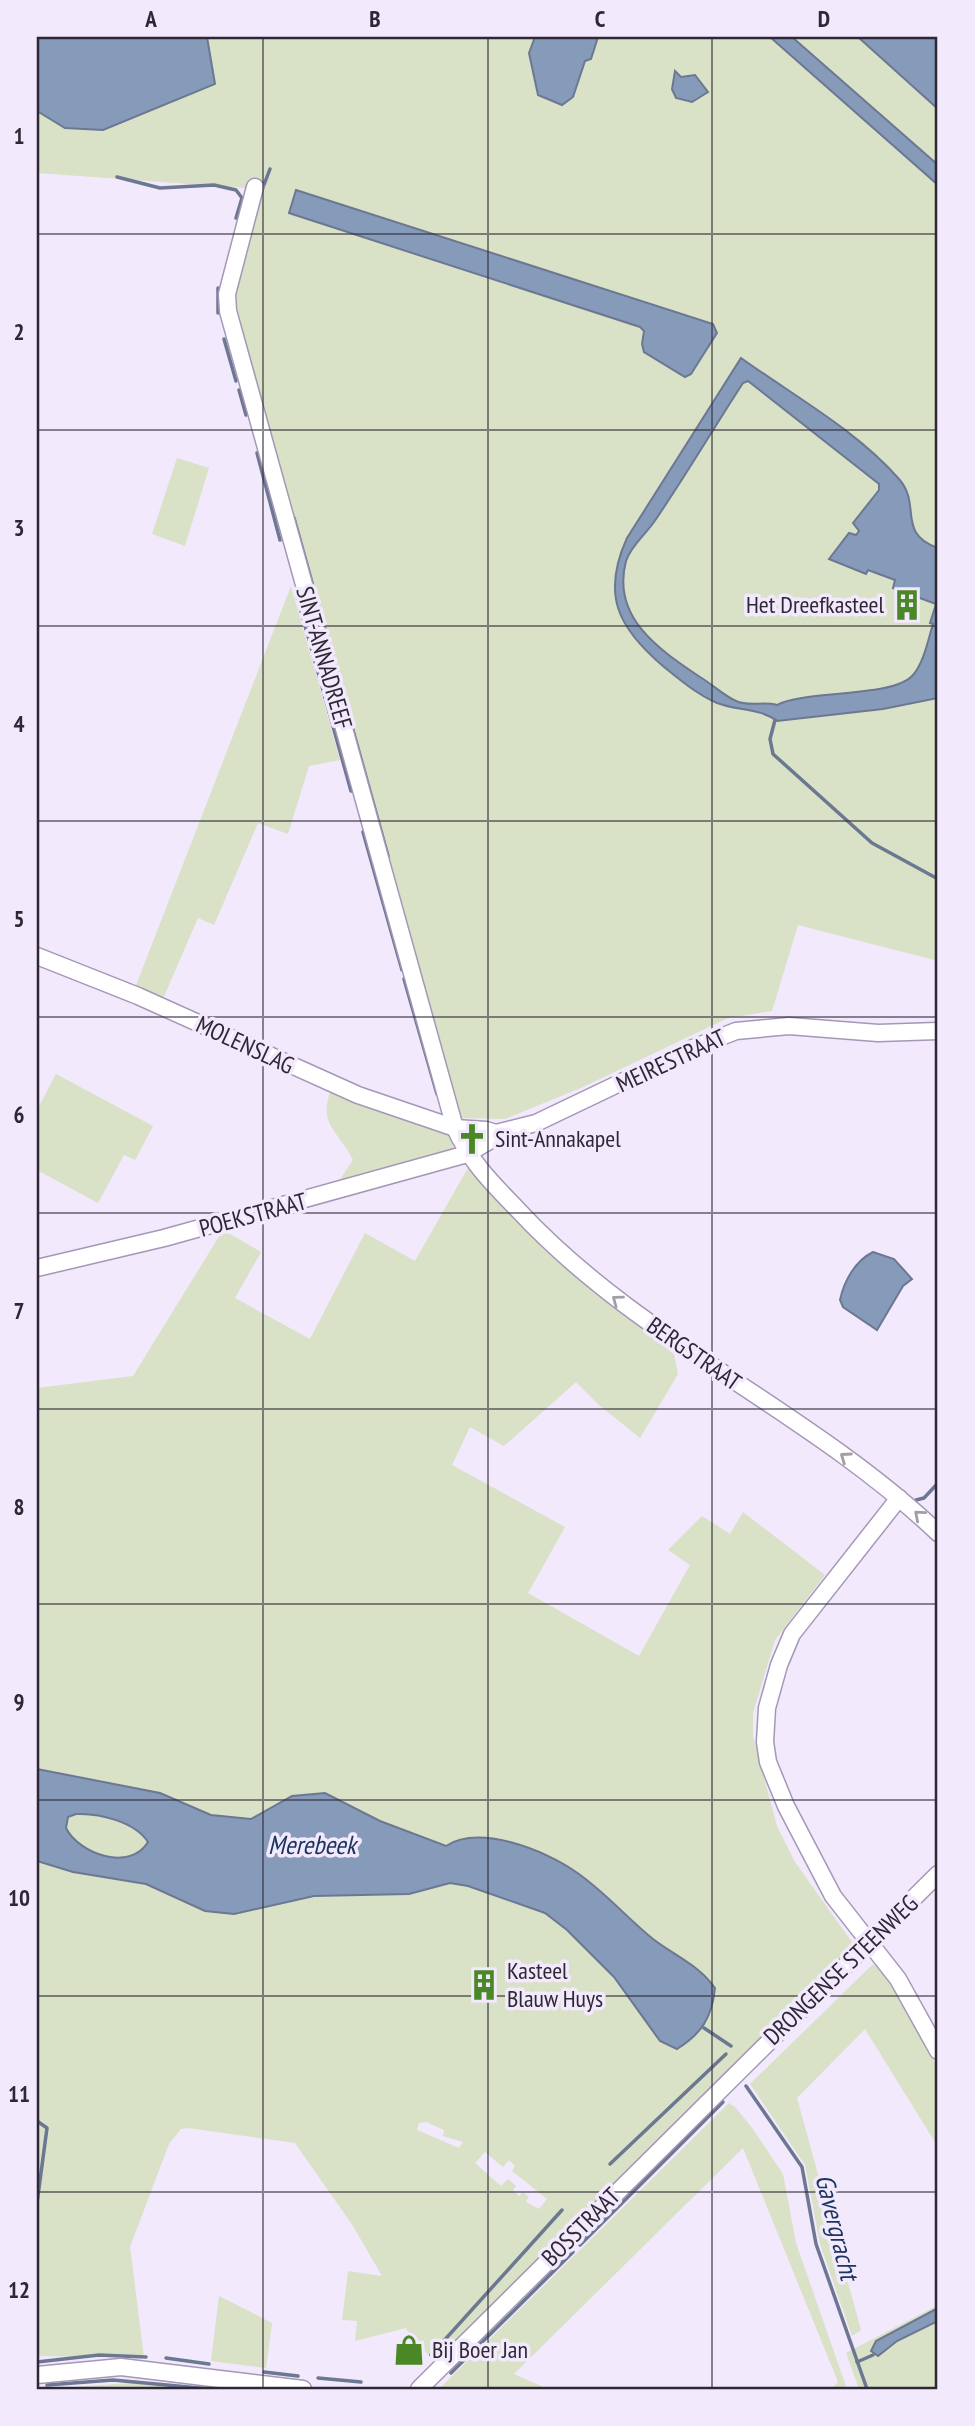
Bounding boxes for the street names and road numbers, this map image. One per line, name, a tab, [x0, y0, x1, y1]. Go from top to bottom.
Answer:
street label: SINT-ANNADREEF	[289, 583, 360, 733]
street label: MOLENSLAG	[191, 1008, 299, 1081]
street label: MEIRESTRAAT	[611, 1022, 731, 1099]
street label: POEKSTRAAT	[196, 1185, 310, 1244]
street label: BERGSTRAAT	[641, 1310, 748, 1398]
street label: DRONGENSE STEENWEG	[757, 1888, 924, 2051]
street label: BOSSTRAAT	[535, 2181, 627, 2273]

